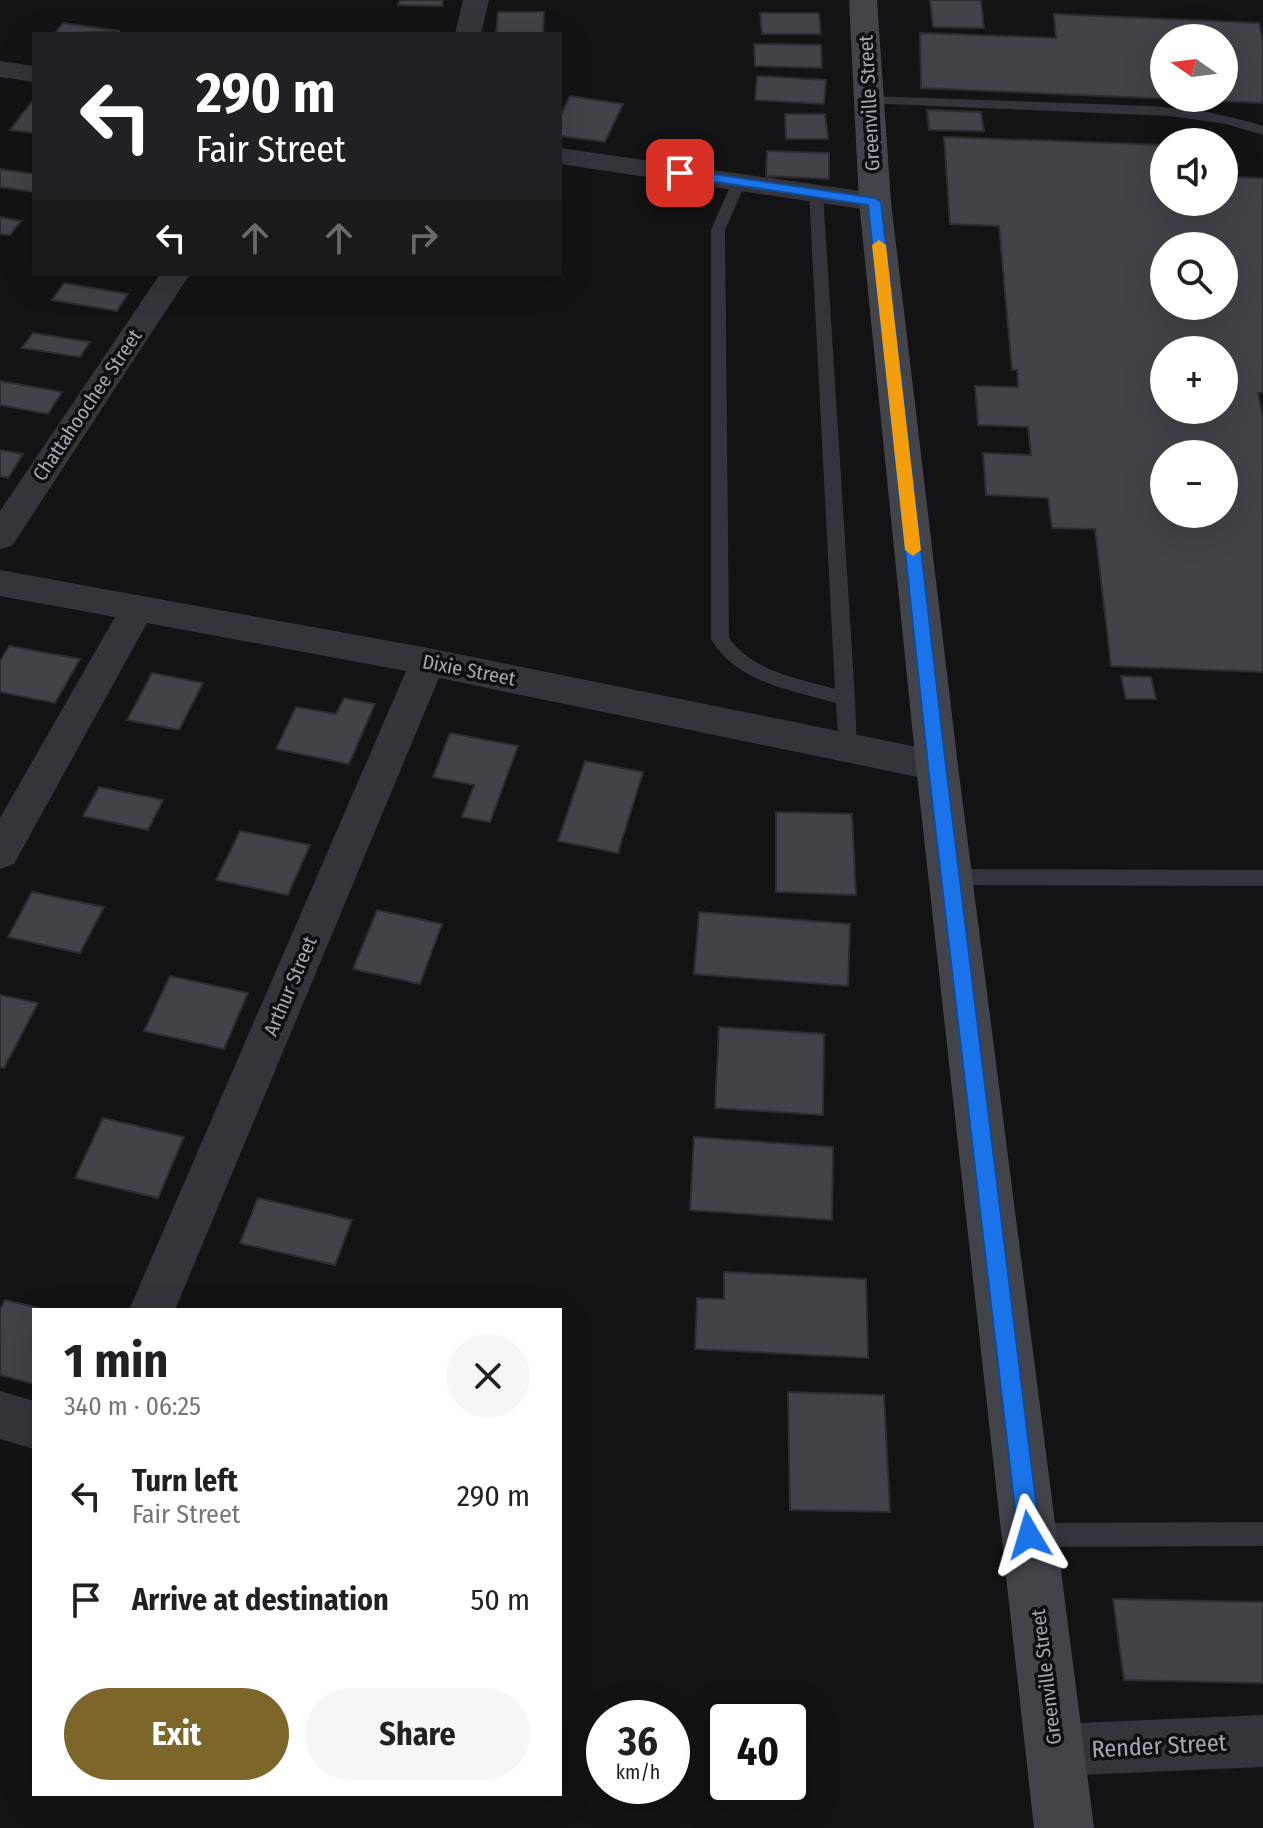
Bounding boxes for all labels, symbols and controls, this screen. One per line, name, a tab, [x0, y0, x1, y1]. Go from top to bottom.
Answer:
north arrow	[1150, 24, 1238, 112]
map controls	[1150, 24, 1238, 528]
street label: Greenville Street	[853, 34, 885, 172]
text: 290 m	[196, 60, 336, 127]
icon: left	[64, 64, 168, 168]
text: Fair Street	[196, 128, 346, 172]
button: sound	[1150, 128, 1238, 216]
pin	[646, 139, 714, 207]
icon: arrive	[658, 151, 702, 195]
icon: left	[149, 216, 193, 260]
icon: ahead	[233, 216, 277, 260]
icon: ahead	[317, 216, 361, 260]
icon: right	[401, 216, 445, 260]
button: search	[1150, 232, 1238, 320]
street label: Chattahoochee Street	[27, 324, 147, 485]
button: +	[1150, 336, 1238, 424]
button: −	[1150, 440, 1238, 528]
street label: Dixie Street	[420, 649, 518, 691]
street label: Arthur Street	[258, 932, 322, 1039]
text: 1 min	[64, 1332, 169, 1390]
button: close	[446, 1334, 530, 1418]
text: 340 m · 06:25	[64, 1391, 201, 1422]
text: Turn left	[132, 1463, 238, 1499]
icon: left	[64, 1474, 108, 1518]
text: 290 m	[457, 1478, 530, 1514]
position arrow	[987, 1493, 1071, 1577]
text: Fair Street	[132, 1499, 240, 1530]
icon: arrive	[64, 1578, 108, 1622]
text: Arrive at destination	[132, 1582, 389, 1618]
text: 50 m	[470, 1582, 530, 1618]
street label: Greenville Street	[1026, 1607, 1066, 1746]
button: Exit	[64, 1688, 289, 1780]
button: Share	[305, 1688, 530, 1780]
speed limit sign: 40	[706, 1700, 810, 1804]
text: 36	[618, 1718, 658, 1766]
street label: Render Street	[1091, 1728, 1227, 1764]
text: km/h	[616, 1760, 660, 1784]

